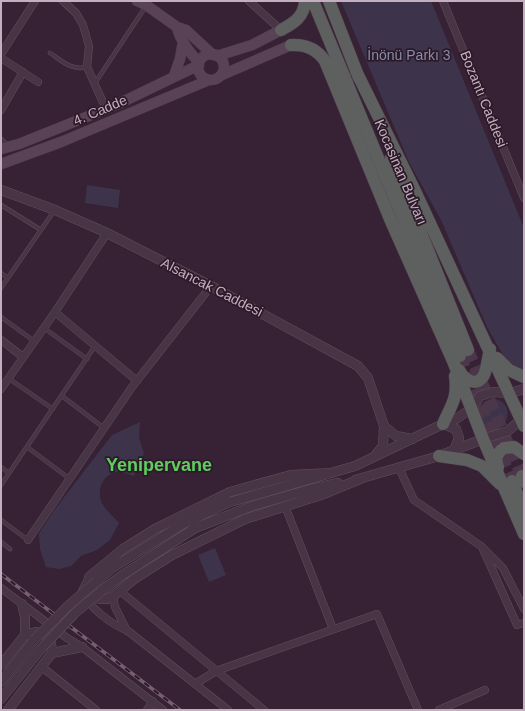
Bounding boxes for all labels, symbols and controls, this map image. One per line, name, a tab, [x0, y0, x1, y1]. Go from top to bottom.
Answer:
park label: İnönü Parkı 3	[367, 46, 451, 63]
street label: Bozantı Caddesi	[457, 48, 511, 150]
street label: 4. Cadde	[71, 91, 129, 128]
street label: Kocasinan Bulvarı	[372, 117, 430, 227]
street label: Alsancak Caddesi	[158, 254, 266, 320]
district label: Yenipervane	[106, 455, 212, 475]

